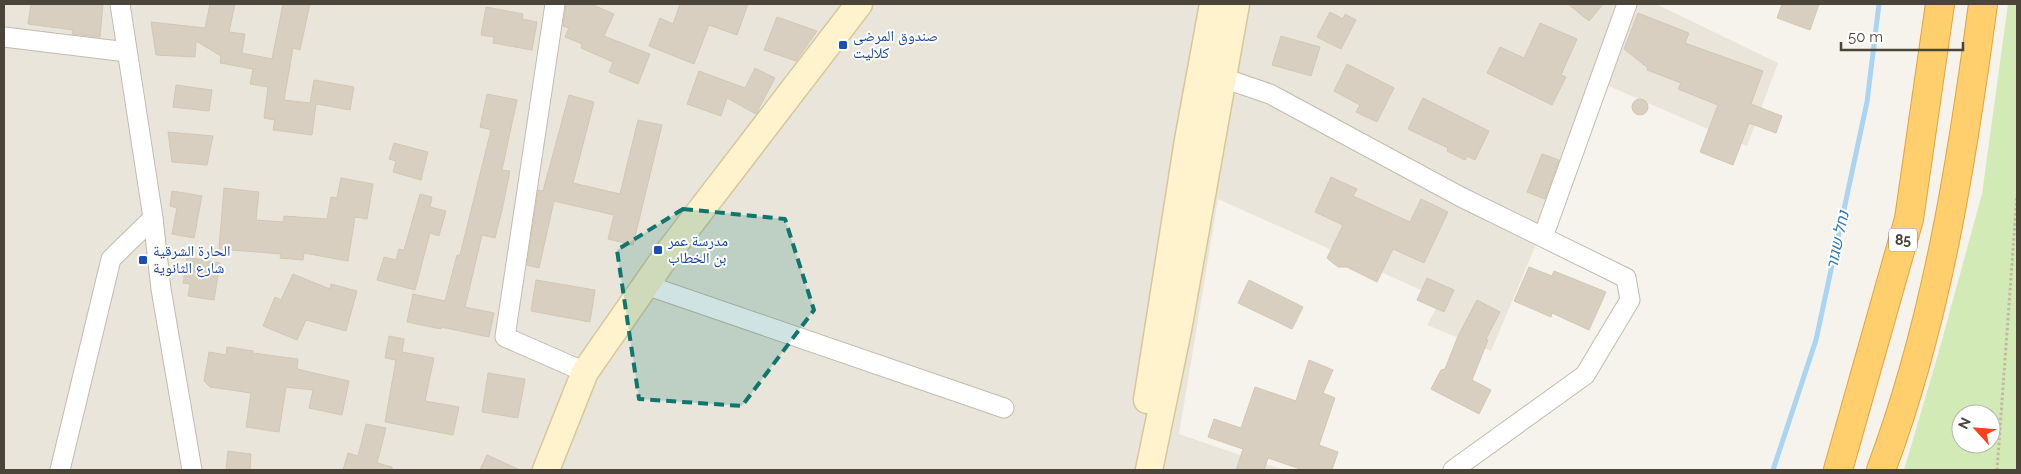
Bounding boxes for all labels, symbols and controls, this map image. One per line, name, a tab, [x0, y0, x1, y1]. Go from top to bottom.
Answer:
scale bar	[1841, 20, 1964, 52]
place label: صندوق المرضى كلاليت	[853, 27, 938, 62]
text: 50 m	[1848, 28, 1883, 46]
marker: صندوق المرضى كلاليت	[837, 39, 849, 51]
water label: נחל שגור	[1822, 208, 1853, 271]
road number: 85	[1889, 228, 1917, 252]
place label: مدرسة عمر بن الخطاب	[667, 232, 728, 268]
place label: الحارة الشرقية شارع الثانوية	[153, 242, 231, 278]
marker: مدرسة عمر بن الخطاب	[652, 244, 664, 256]
marker: الحارة الشرقية شارع الثانوية	[137, 254, 149, 266]
north arrow	[1951, 404, 2001, 454]
text: N	[1955, 415, 1974, 432]

